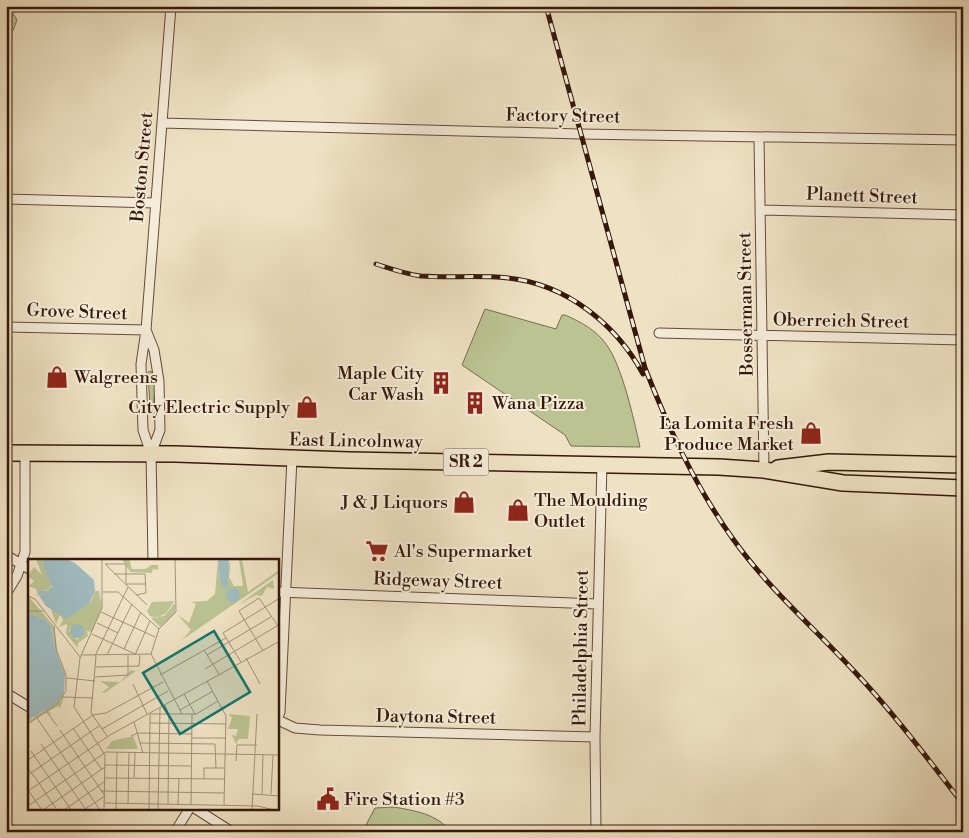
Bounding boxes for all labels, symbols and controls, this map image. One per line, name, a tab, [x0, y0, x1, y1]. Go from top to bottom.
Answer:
street label: Factory Street	[505, 103, 621, 129]
street label: Boston Street	[126, 110, 158, 224]
street label: Planett Street	[806, 183, 919, 209]
street label: Bosserman Street	[733, 231, 759, 377]
street label: Grove Street	[26, 299, 128, 325]
street label: Oberreich Street	[773, 308, 910, 334]
place label: Maple City Car Wash	[337, 362, 424, 406]
shop icon: Walgreens	[44, 364, 70, 390]
place label: Walgreens	[73, 366, 158, 389]
building icon: Maple City Car Wash	[428, 370, 454, 396]
building icon: Wana Pizza	[462, 390, 488, 416]
place label: Wana Pizza	[491, 392, 585, 415]
shop icon: City Electric Supply	[294, 394, 320, 420]
place label: City Electric Supply	[128, 396, 290, 419]
place label: La Lomita Fresh Produce Market	[659, 412, 795, 456]
shop icon: La Lomita Fresh Produce Market	[798, 420, 824, 446]
street label: East Lincolnway	[289, 428, 423, 454]
road number: SR 2	[444, 448, 488, 476]
shop icon: J & J Liquors	[451, 489, 477, 515]
place label: The Moulding Outlet	[534, 489, 648, 533]
place label: J & J Liquors	[340, 491, 448, 514]
shop icon: The Moulding Outlet	[505, 497, 531, 523]
supermarket icon: Al's Supermarket	[364, 538, 390, 564]
place label: Al's Supermarket	[393, 540, 533, 563]
inset map	[28, 559, 279, 810]
street label: Ridgeway Street	[373, 567, 504, 595]
street label: Philadelphia Street	[568, 569, 594, 727]
street label: Daytona Street	[376, 704, 497, 730]
public building icon: Fire Station #3	[315, 786, 341, 812]
place label: Fire Station #3	[344, 788, 465, 811]

